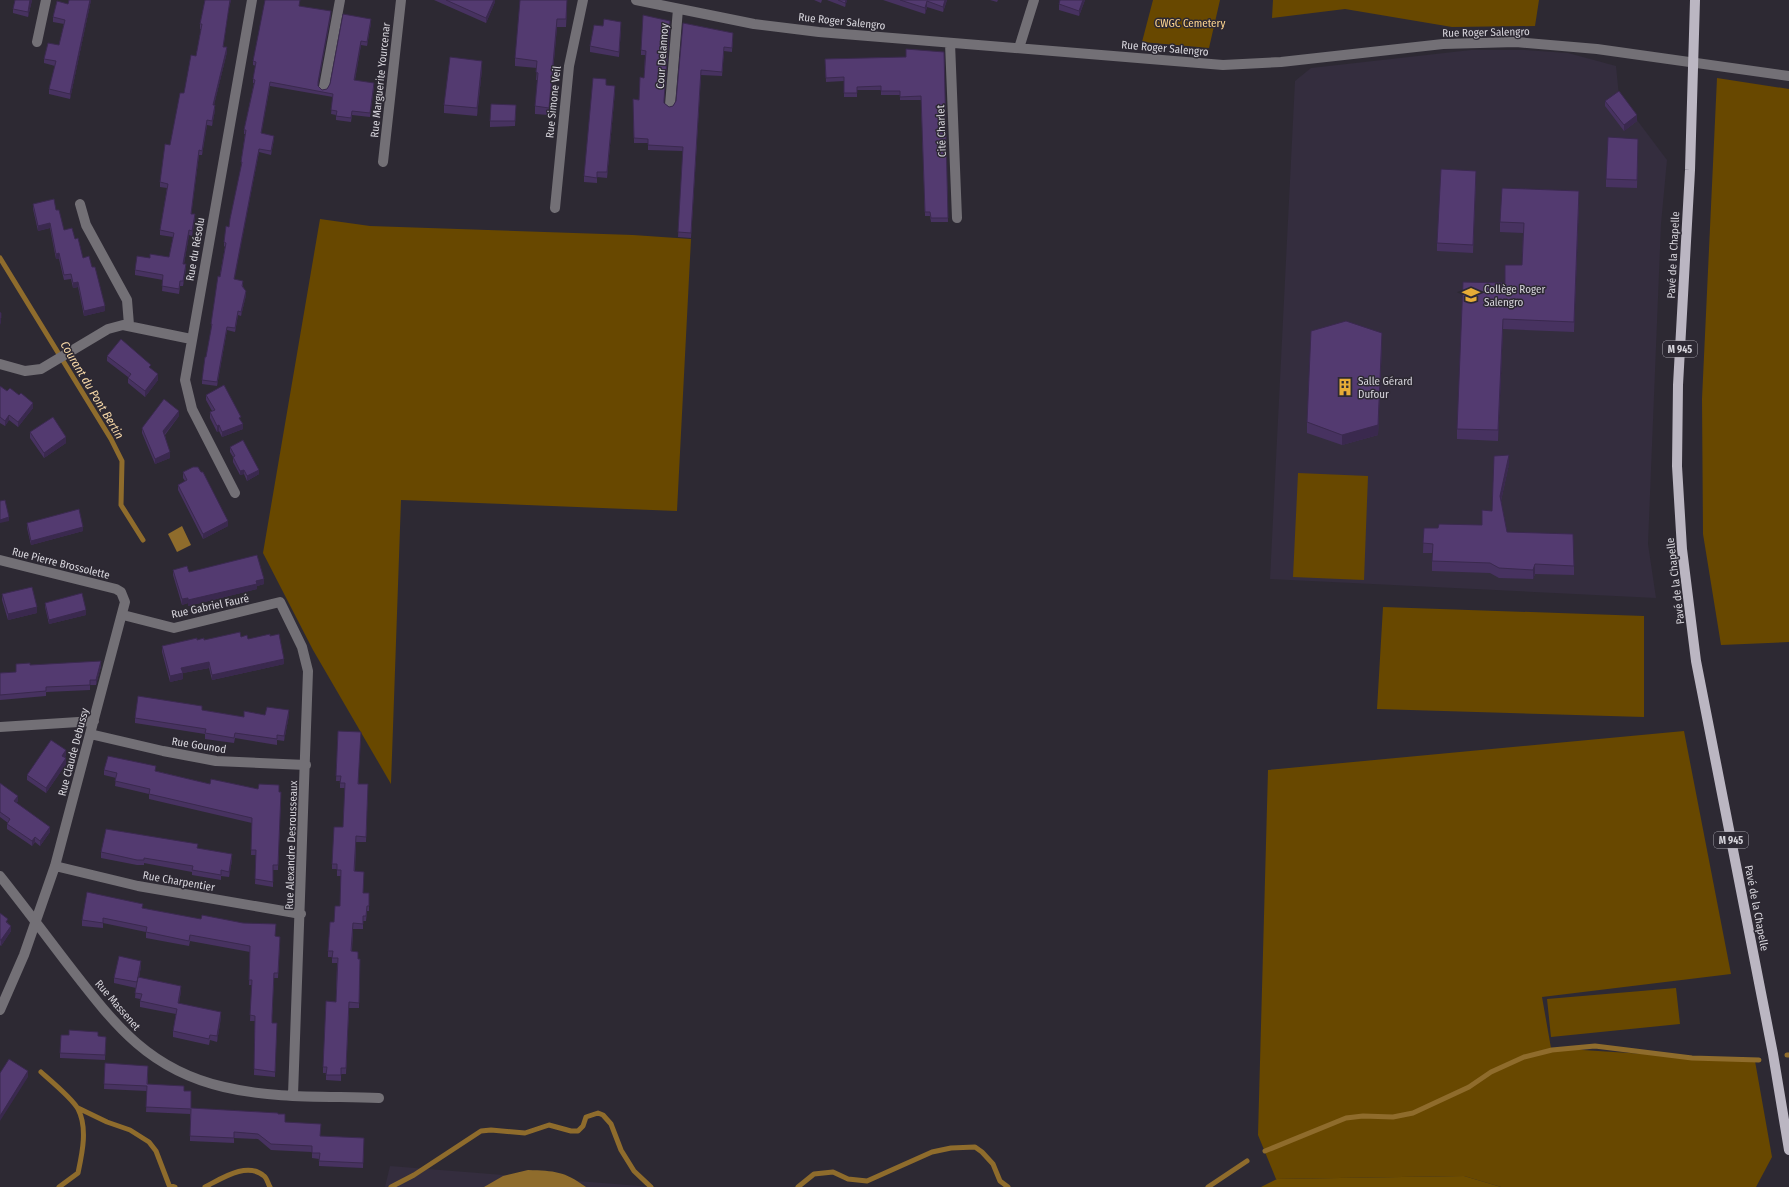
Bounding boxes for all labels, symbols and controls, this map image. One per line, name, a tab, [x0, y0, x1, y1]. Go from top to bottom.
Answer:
street label: Rue Roger Salengro	[798, 10, 886, 33]
park label: CWGC Cemetery	[1155, 17, 1225, 30]
street label: Rue Marguerite Yourcenar	[368, 22, 393, 138]
street label: Cour Delannoy	[654, 23, 671, 89]
street label: Rue Roger Salengro	[1442, 25, 1530, 40]
street label: Rue Roger Salengro	[1121, 38, 1209, 59]
street label: Rue Simone Veil	[543, 65, 564, 139]
street label: Cité Charlet	[934, 104, 949, 157]
street label: Pavé de la Chapelle	[1665, 211, 1682, 299]
street label: Rue du Résolu	[183, 216, 207, 282]
place label: Collège Roger Salengro	[1484, 283, 1545, 309]
school or university icon: Collège Roger Salengro	[1461, 285, 1481, 305]
water label: Courant du Pont Bertin	[57, 339, 127, 441]
road number: M 945	[1663, 341, 1697, 357]
place label: Salle Gérard Dufour	[1358, 375, 1413, 401]
building icon: Salle Gérard Dufour	[1335, 377, 1355, 397]
street label: Pavé de la Chapelle	[1664, 537, 1687, 625]
street label: Rue Pierre Brossolette	[11, 545, 111, 582]
street label: Rue Gabriel Fauré	[170, 592, 250, 621]
street label: Rue Claude Debussy	[55, 707, 92, 798]
street label: Rue Gounod	[171, 735, 227, 756]
street label: Rue Alexandre Desrousseaux	[283, 780, 300, 910]
road number: M 945	[1714, 832, 1748, 848]
street label: Pavé de la Chapelle	[1742, 864, 1771, 952]
street label: Rue Charpentier	[142, 869, 216, 894]
street label: Rue Massenet	[92, 977, 143, 1033]

